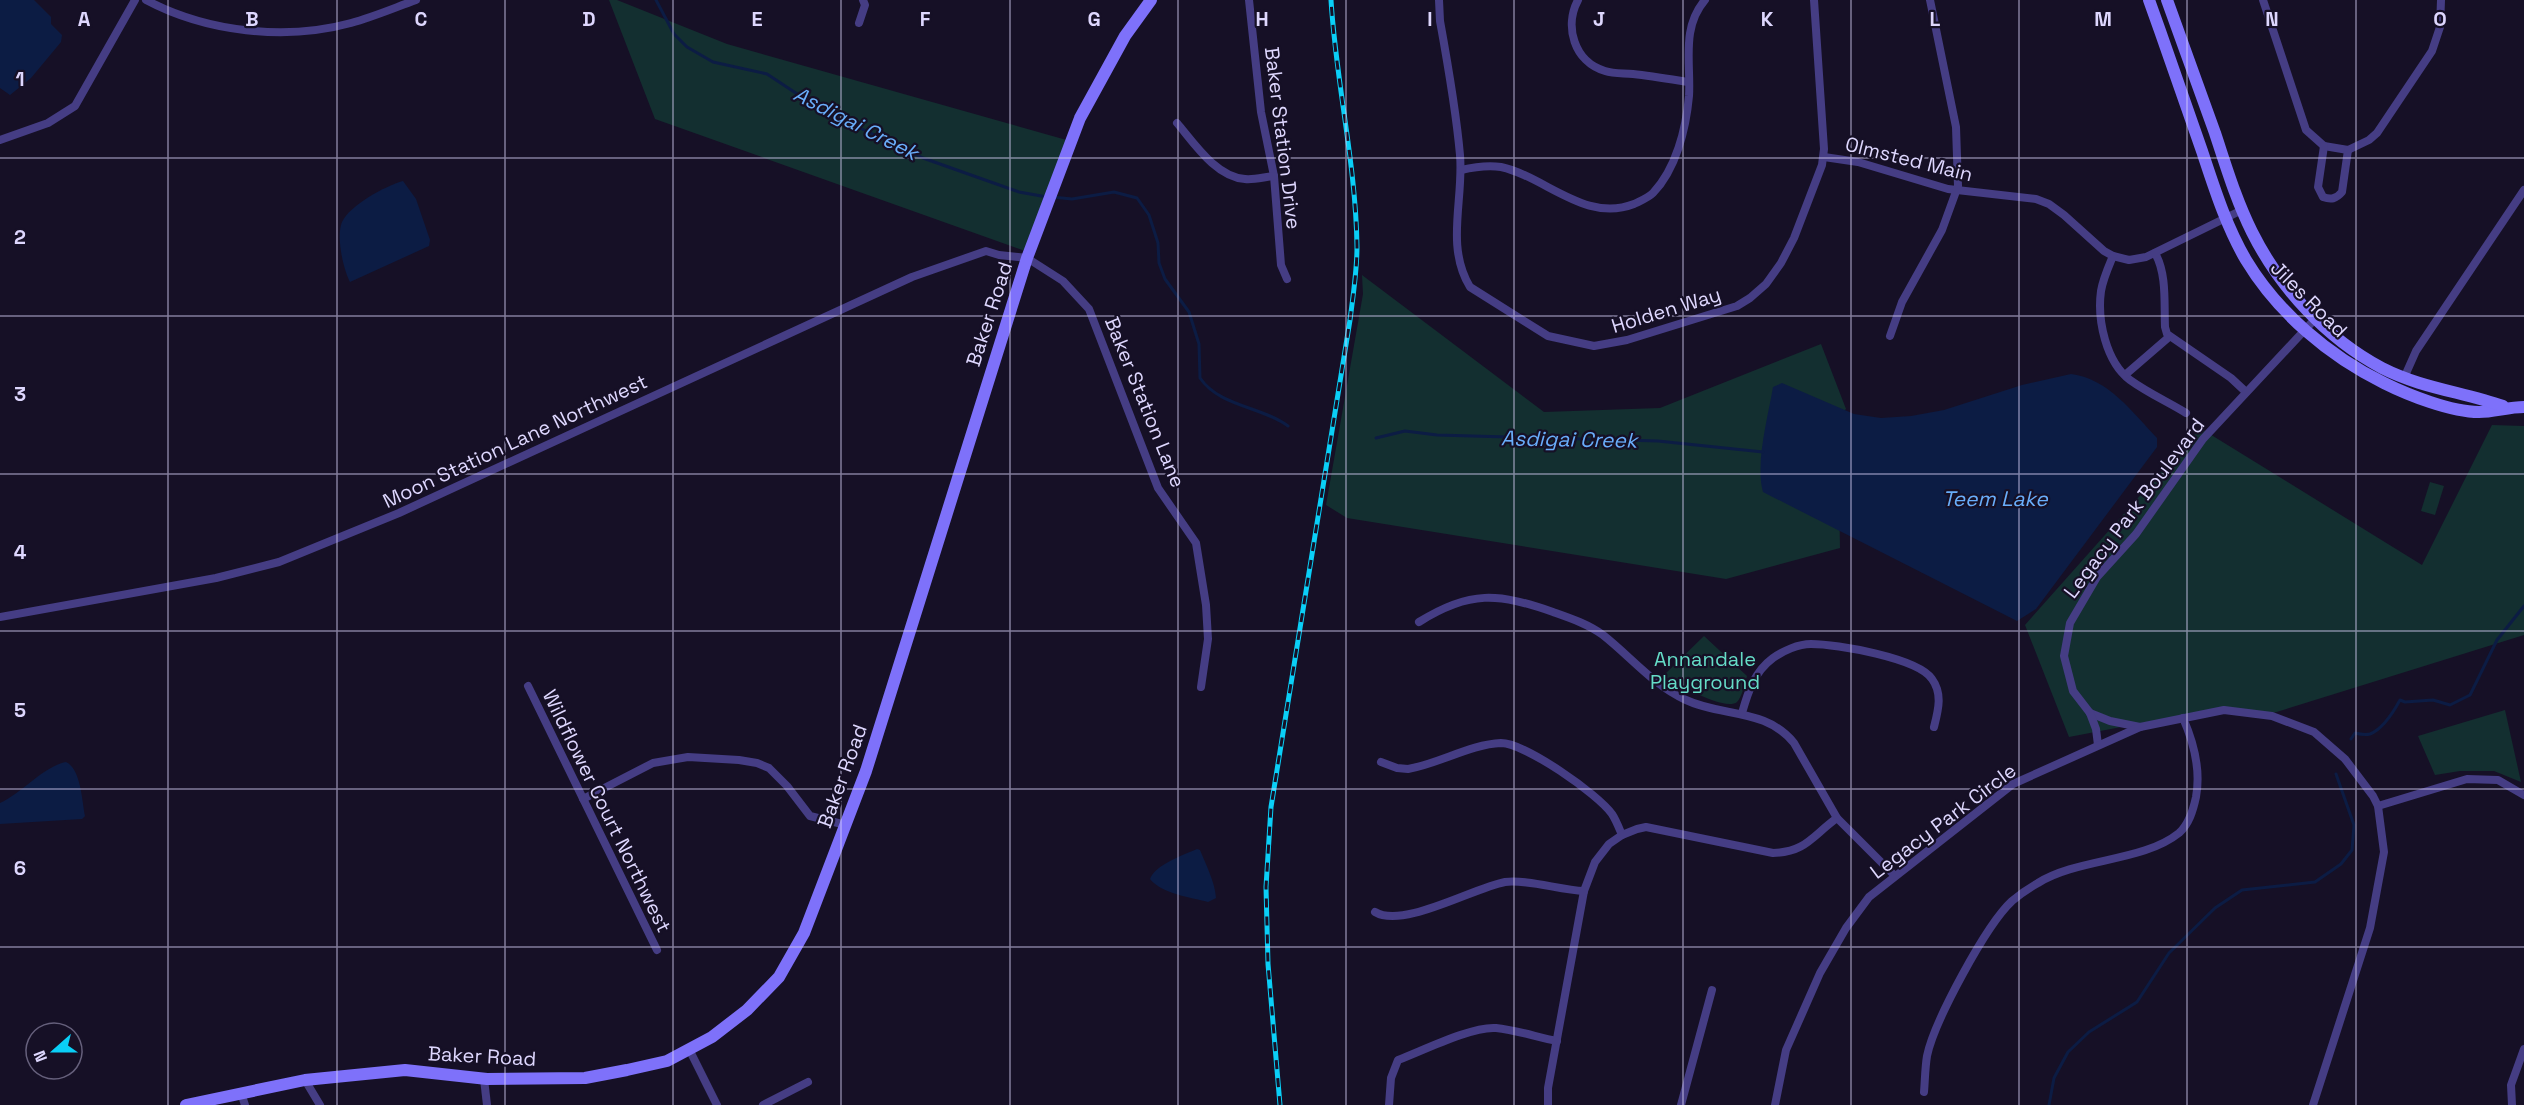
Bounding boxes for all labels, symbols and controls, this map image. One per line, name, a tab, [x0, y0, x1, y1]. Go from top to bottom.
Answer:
text: A	[78, 6, 91, 32]
text: B	[245, 6, 259, 32]
text: C	[415, 6, 428, 32]
text: D	[582, 6, 596, 32]
text: E	[751, 6, 763, 32]
text: F	[920, 6, 931, 32]
text: G	[1087, 6, 1101, 32]
text: H	[1255, 6, 1269, 32]
text: I	[1427, 6, 1433, 32]
text: J	[1593, 6, 1605, 32]
text: K	[1761, 6, 1774, 32]
text: L	[1930, 6, 1941, 32]
text: M	[2094, 6, 2112, 32]
text: N	[2265, 6, 2279, 32]
text: O	[2433, 6, 2447, 32]
street label: Baker Station Drive	[1259, 45, 1307, 231]
text: 1	[15, 66, 25, 92]
water label: Asdigai Creek	[789, 80, 925, 167]
street label: Olmsted Main	[1843, 131, 1975, 187]
text: 2	[14, 224, 26, 250]
street label: Jiles Road	[2265, 255, 2353, 343]
street label: Baker Road	[960, 258, 1018, 370]
street label: Holden Way	[1608, 281, 1724, 339]
street label: Baker Station Lane	[1099, 313, 1191, 491]
street label: Moon Station Lane Northwest	[379, 368, 651, 514]
text: 3	[14, 381, 26, 407]
street label: Legacy Park Boulevard	[2058, 413, 2210, 603]
water label: Asdigai Creek	[1501, 424, 1640, 454]
water label: Teem Lake	[1942, 485, 2049, 512]
text: 4	[14, 539, 27, 565]
park label: Annandale Playground	[1650, 646, 1760, 695]
street label: Wildflower Court Northwest	[537, 685, 677, 937]
text: 5	[14, 697, 26, 723]
street label: Baker Road	[811, 721, 873, 831]
street label: Legacy Park Circle	[1865, 758, 2021, 884]
text: 6	[14, 855, 26, 881]
north arrow	[24, 1021, 84, 1081]
street label: Baker Road	[427, 1040, 537, 1072]
text: N	[29, 1047, 52, 1065]

